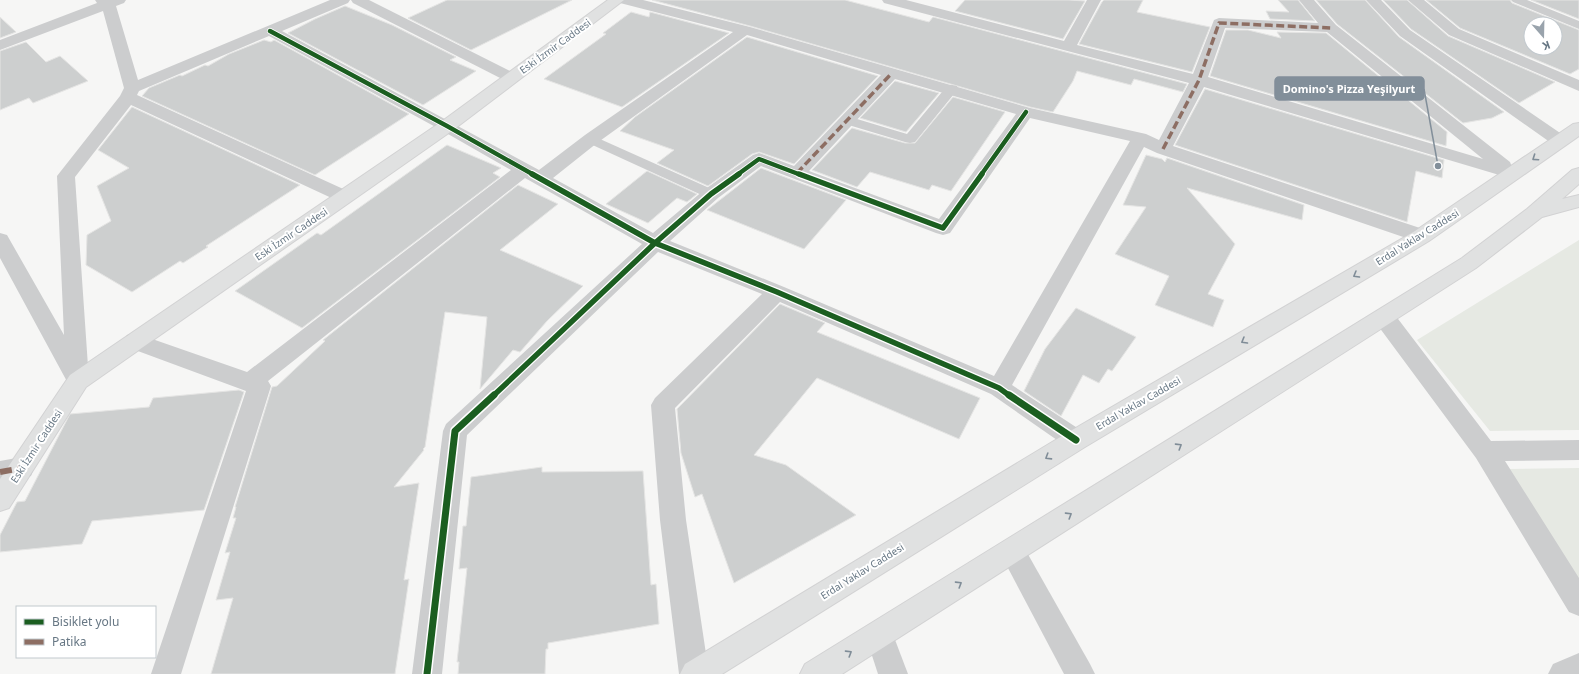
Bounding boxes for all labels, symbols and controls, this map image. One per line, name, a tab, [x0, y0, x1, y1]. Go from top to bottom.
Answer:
street label: Eski İzmir Caddesi	[517, 15, 593, 77]
north arrow	[1523, 16, 1563, 56]
text: K	[1540, 38, 1553, 54]
callout: Domino's Pizza Yeşilyurt	[1275, 77, 1424, 100]
text: Domino's Pizza Yeşilyurt	[1283, 81, 1415, 96]
one-way arrow	[1532, 153, 1539, 161]
street label: Eski İzmir Caddesi	[252, 204, 330, 264]
street label: Erdal Yaklav Caddesi	[1373, 206, 1461, 268]
one-way arrow	[1353, 270, 1360, 277]
one-way arrow	[1241, 336, 1248, 343]
street label: Erdal Yaklav Caddesi	[1093, 373, 1183, 433]
street label: Eski İzmir Caddesi	[7, 407, 65, 485]
one-way arrow	[1175, 443, 1182, 451]
one-way arrow	[1045, 452, 1052, 459]
one-way arrow	[1065, 512, 1072, 520]
street label: Erdal Yaklav Caddesi	[818, 540, 906, 602]
one-way arrow	[955, 582, 962, 589]
legend	[16, 606, 156, 658]
text: Bisiklet yolu	[52, 613, 119, 630]
text: Patika	[52, 633, 87, 650]
one-way arrow	[845, 651, 852, 658]

